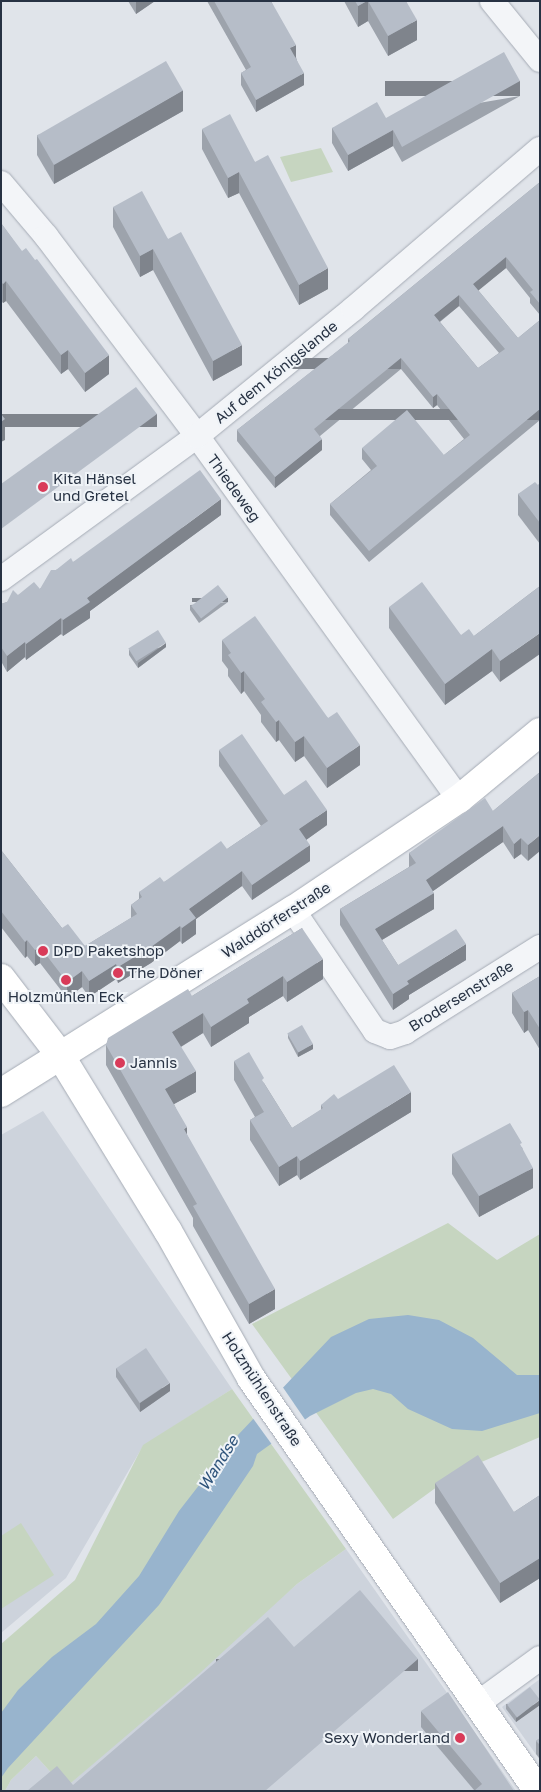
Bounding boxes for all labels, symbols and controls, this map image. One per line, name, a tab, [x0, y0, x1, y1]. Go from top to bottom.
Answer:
street label: Auf dem Königslande	[211, 317, 341, 427]
street label: Thiedeweg	[204, 451, 264, 525]
place label: Kita Hänsel und Gretel	[53, 469, 136, 504]
marker: Kita Hänsel und Gretel	[37, 481, 49, 493]
street label: Walddörferstraße	[218, 878, 334, 962]
place label: DPD Paketshop	[53, 942, 164, 960]
marker: DPD Paketshop	[37, 945, 49, 957]
street label: Brodersenstraße	[405, 957, 517, 1035]
place label: The Döner	[128, 964, 202, 982]
marker: The Döner	[112, 967, 124, 979]
marker: Holzmühlen Eck	[60, 974, 72, 986]
place label: Holzmühlen Eck	[8, 988, 124, 1006]
place label: Jannis	[130, 1054, 177, 1072]
marker: Jannis	[114, 1057, 126, 1069]
street label: Holzmühlenstraße	[218, 1328, 306, 1450]
water label: Wandse	[194, 1432, 242, 1494]
place label: Sexy Wonderland	[324, 1729, 450, 1747]
marker: Sexy Wonderland	[454, 1732, 466, 1744]

